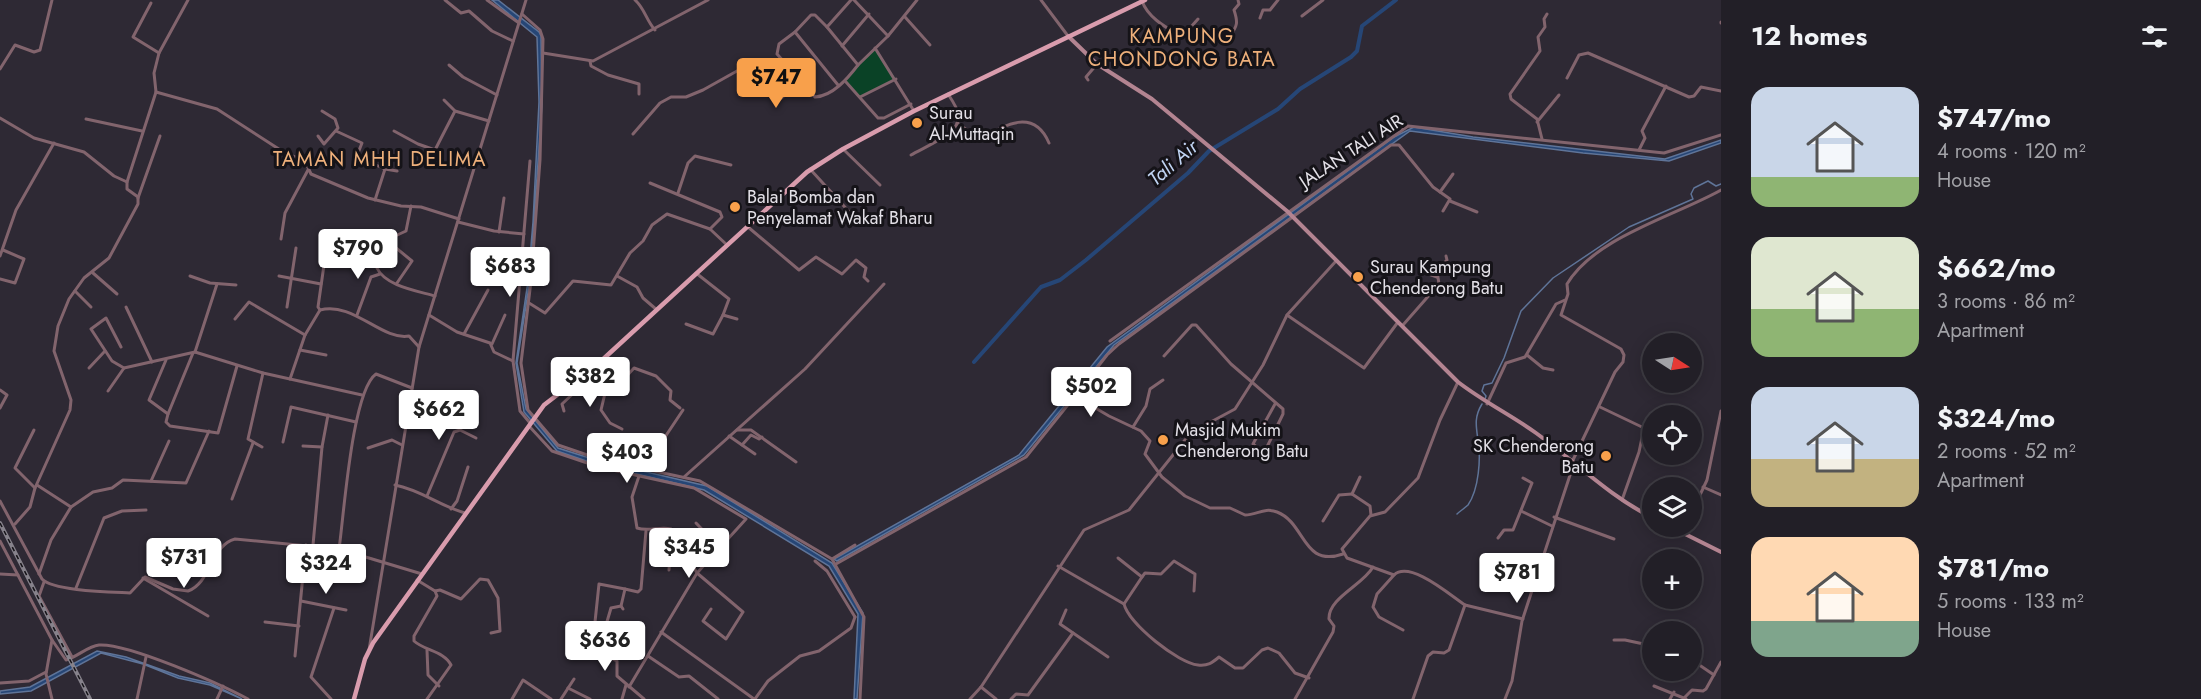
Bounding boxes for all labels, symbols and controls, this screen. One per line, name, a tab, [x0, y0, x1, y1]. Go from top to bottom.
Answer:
text: 12 homes	[1751, 17, 1867, 55]
icon: filters	[2138, 20, 2171, 53]
district label: KAMPUNG CHONDONG BATA	[1088, 22, 1276, 74]
pin: $747	[740, 58, 812, 109]
text: $747	[751, 63, 801, 92]
text: $747/mo	[1937, 99, 2051, 137]
place label: Surau Al-Muttaqin	[929, 100, 1015, 147]
street label: JALAN TALI AIR	[1292, 108, 1408, 195]
icon: home	[1799, 111, 1871, 183]
marker: Surau Al-Muttaqin	[910, 116, 924, 130]
water label: Tali Air	[1142, 132, 1205, 193]
text: 4 rooms · 120 m²	[1937, 137, 2086, 166]
district label: TAMAN MHH DELIMA	[273, 145, 487, 174]
text: House	[1937, 166, 1991, 195]
place label: Balai Bomba dan Penyelamat Wakaf Bharu	[747, 184, 933, 231]
marker: Balai Bomba dan Penyelamat Wakaf Bharu	[728, 200, 742, 214]
pin: $790	[322, 229, 394, 280]
text: $790	[332, 234, 384, 263]
pin: $683	[474, 247, 546, 298]
text: $662/mo	[1937, 249, 2056, 287]
text: $683	[485, 252, 535, 281]
place label: Surau Kampung Chenderong Batu	[1370, 254, 1503, 301]
icon: home	[1799, 261, 1871, 333]
marker: Surau Kampung Chenderong Batu	[1351, 270, 1365, 284]
text: 3 rooms · 86 m²	[1937, 287, 2075, 316]
text: Apartment	[1937, 316, 2024, 345]
north arrow	[1642, 333, 1702, 393]
map controls	[1642, 333, 1702, 681]
pin: $382	[554, 357, 626, 408]
text: $382	[565, 362, 615, 391]
pin: $502	[1055, 367, 1127, 418]
text: $502	[1065, 372, 1117, 401]
pin: $662	[403, 390, 475, 441]
text: $662	[413, 395, 465, 424]
text: $324/mo	[1937, 399, 2055, 437]
button: locate	[1642, 405, 1702, 465]
icon: home	[1799, 411, 1871, 483]
place label: Masjid Mukim Chenderong Batu	[1175, 417, 1308, 464]
pin: $403	[591, 433, 663, 484]
marker: Masjid Mukim Chenderong Batu	[1156, 433, 1170, 447]
place label: SK Chenderong Batu	[1473, 433, 1594, 480]
text: 2 rooms · 52 m²	[1937, 437, 2076, 466]
text: $403	[601, 438, 653, 467]
marker: SK Chenderong Batu	[1599, 449, 1613, 463]
text: Apartment	[1937, 466, 2024, 495]
button: layers	[1642, 477, 1702, 537]
pin: $345	[653, 528, 725, 579]
text: $345	[663, 533, 715, 562]
pin: $731	[148, 538, 220, 589]
text: $731	[160, 543, 208, 572]
pin: $324	[290, 544, 362, 595]
text: $324	[300, 549, 352, 578]
button: +	[1642, 549, 1702, 609]
text: $781/mo	[1937, 549, 2049, 587]
pin: $781	[1481, 553, 1553, 604]
text: $781	[1493, 558, 1541, 587]
icon: home	[1799, 561, 1871, 633]
text: 5 rooms · 133 m²	[1937, 587, 2084, 616]
text: House	[1937, 616, 1991, 645]
pin: $636	[569, 621, 641, 672]
button: −	[1642, 621, 1702, 681]
text: $636	[579, 626, 631, 655]

